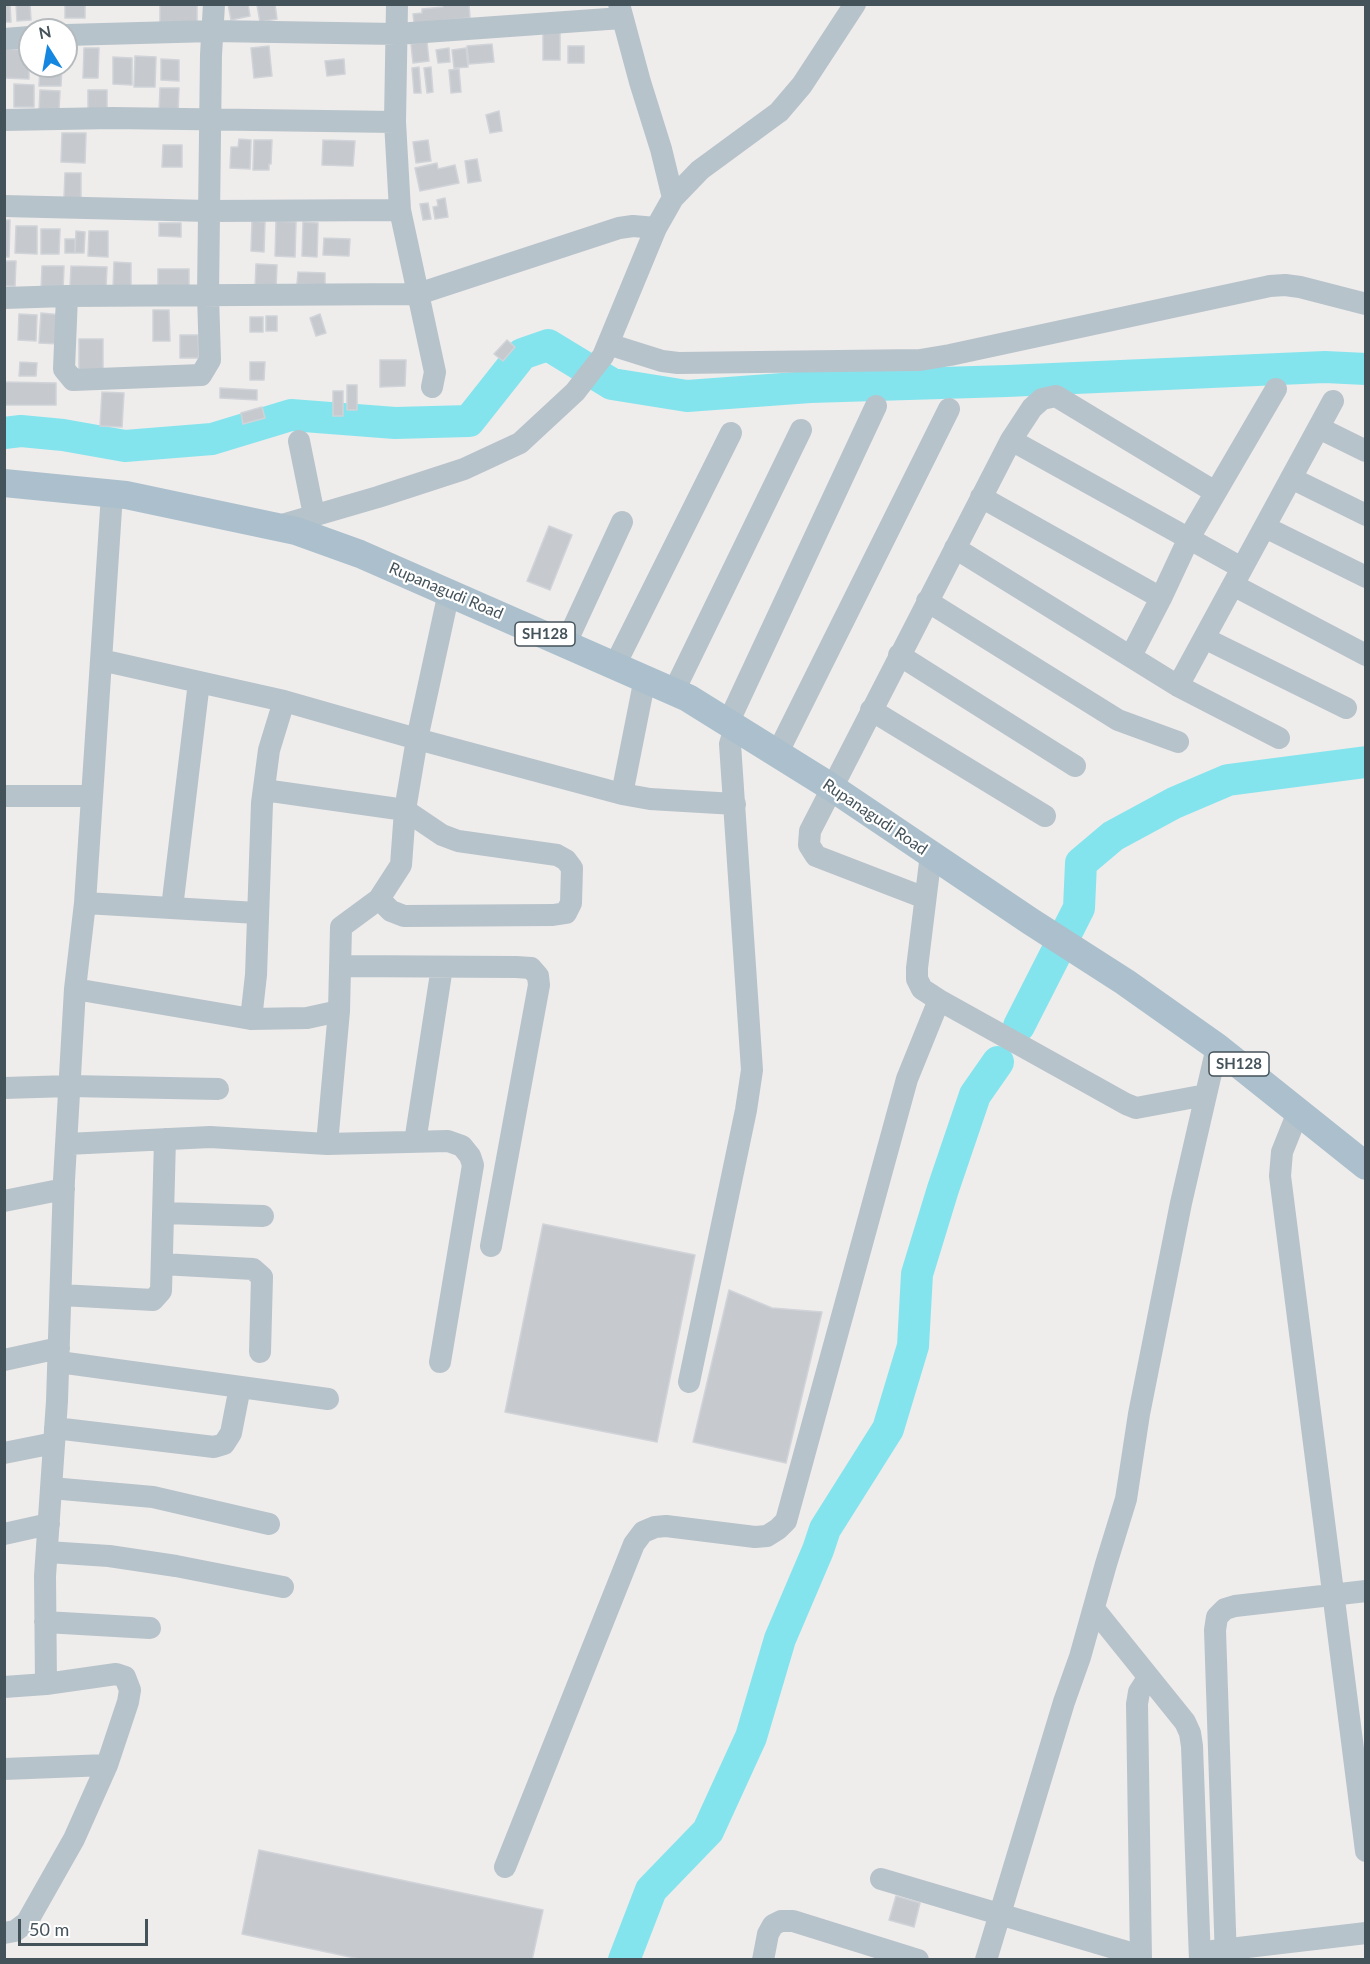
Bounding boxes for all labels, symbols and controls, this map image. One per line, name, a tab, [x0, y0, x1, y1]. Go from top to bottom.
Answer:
north arrow	[18, 18, 78, 78]
text: N	[37, 21, 53, 42]
street label: Rupanagudi Road	[386, 558, 506, 624]
road number: SH128	[515, 622, 575, 646]
street label: Rupanagudi Road	[819, 775, 931, 859]
road number: SH128	[1209, 1052, 1269, 1076]
scale bar	[21, 1907, 152, 1945]
text: 50 m	[29, 1918, 69, 1940]

